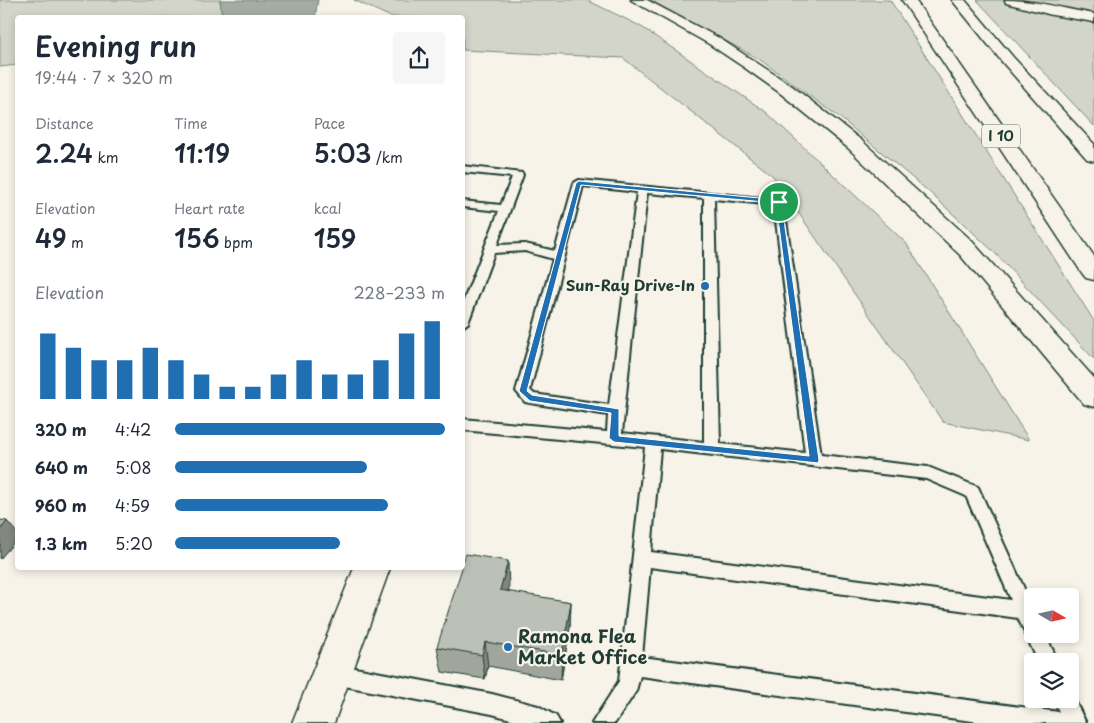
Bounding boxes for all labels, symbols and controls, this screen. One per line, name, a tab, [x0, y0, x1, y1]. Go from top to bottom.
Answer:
text: Evening run	[35, 24, 197, 67]
button: share	[393, 32, 445, 84]
text: 19:44 · 7 × 320 m	[35, 65, 173, 89]
text: Distance	[35, 113, 94, 134]
text: Time	[174, 113, 207, 134]
text: Pace	[314, 113, 345, 134]
road number: I 10	[982, 124, 1020, 148]
text: 2.24	[35, 134, 93, 172]
text: 11:19	[174, 134, 230, 172]
text: 5:03	[314, 134, 371, 172]
text: km	[93, 147, 119, 168]
text: /km	[371, 147, 403, 168]
pin	[758, 181, 800, 223]
icon: arrive	[765, 188, 793, 216]
text: Elevation	[35, 198, 95, 219]
text: Heart rate	[174, 198, 245, 219]
text: kcal	[314, 198, 342, 219]
text: 49	[35, 219, 66, 257]
text: 156	[174, 219, 220, 257]
text: 159	[314, 219, 356, 257]
text: m	[66, 232, 84, 253]
text: bpm	[220, 232, 253, 253]
place label: Sun-Ray Drive-In	[566, 273, 695, 296]
text: Elevation	[35, 280, 104, 304]
text: 228–233 m	[353, 280, 445, 304]
marker: Sun-Ray Drive-In	[699, 280, 711, 292]
text: 320 m	[35, 417, 87, 441]
text: 4:42	[115, 417, 151, 441]
text: 640 m	[35, 455, 88, 479]
text: 5:08	[115, 455, 152, 479]
text: 960 m	[35, 493, 87, 517]
text: 4:59	[115, 493, 150, 517]
text: 1.3 km	[35, 531, 87, 555]
text: 5:20	[115, 531, 153, 555]
north arrow	[1024, 588, 1079, 642]
map controls	[1024, 588, 1079, 708]
place label: Ramona Flea Market Office	[518, 622, 647, 670]
marker: Ramona Flea Market Office	[502, 641, 514, 653]
button: layers	[1024, 653, 1079, 708]

